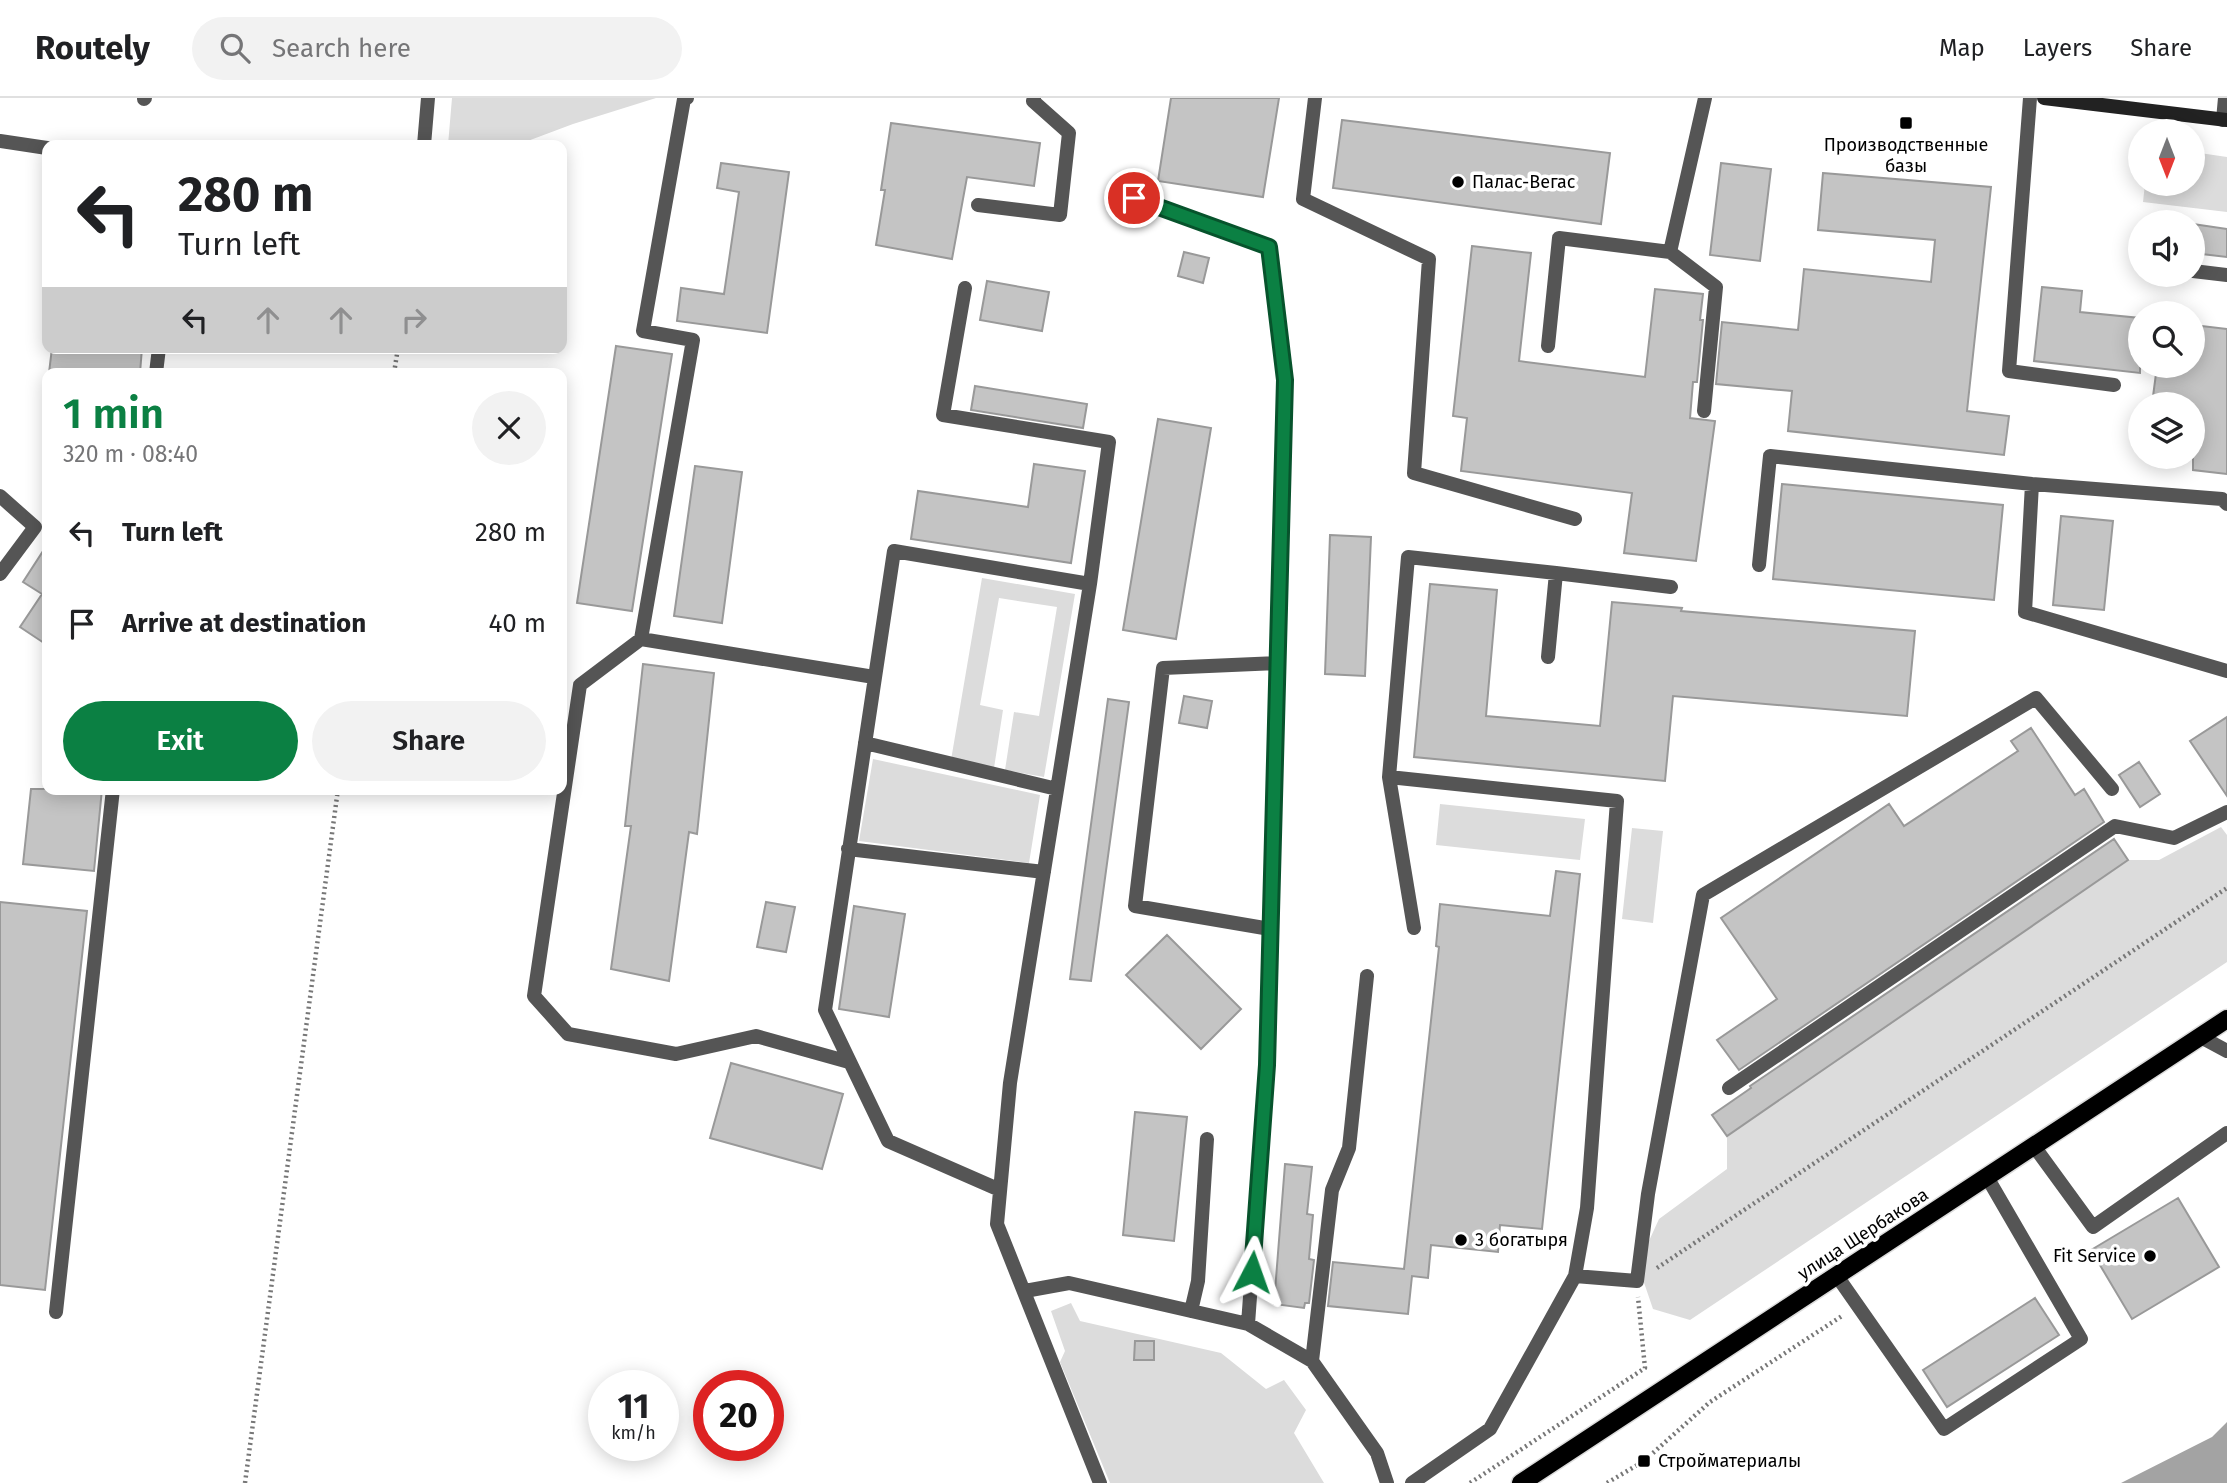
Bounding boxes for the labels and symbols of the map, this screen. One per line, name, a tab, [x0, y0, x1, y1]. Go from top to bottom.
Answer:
marker: Производственные базы	[1898, 115, 1914, 131]
north arrow	[2128, 119, 2205, 196]
place label: Производственные базы	[1824, 134, 1988, 177]
pin	[1104, 168, 1164, 228]
place label: Палас-Вегас	[1472, 171, 1576, 193]
marker: Палас-Вегас	[1450, 174, 1466, 190]
street label: улица Щербакова	[1793, 1184, 1933, 1284]
place label: 3 богатыря	[1475, 1229, 1568, 1251]
marker: 3 богатыря	[1453, 1232, 1469, 1248]
position arrow	[1215, 1235, 1289, 1309]
place label: Fit Service	[2053, 1245, 2136, 1267]
marker: Fit Service	[2142, 1248, 2158, 1264]
speed limit sign: 20	[693, 1370, 784, 1461]
place label: Стройматериалы	[1658, 1450, 1801, 1472]
marker: Стройматериалы	[1636, 1453, 1652, 1469]

